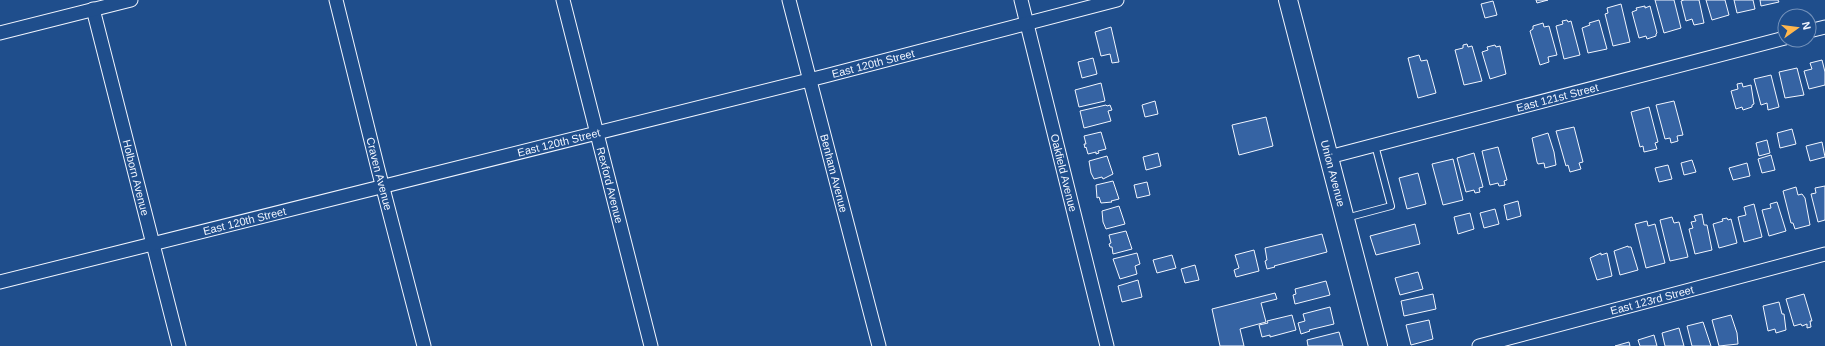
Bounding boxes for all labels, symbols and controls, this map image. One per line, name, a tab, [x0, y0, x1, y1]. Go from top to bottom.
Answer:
north arrow	[1777, 8, 1817, 48]
text: N	[1800, 20, 1813, 31]
street label: East 120th Street	[830, 47, 916, 80]
street label: East 121st Street	[1515, 81, 1600, 114]
street label: East 120th Street	[516, 126, 602, 159]
street label: Oakfield Avenue	[1048, 132, 1079, 213]
street label: Benham Avenue	[818, 133, 850, 214]
street label: Craven Avenue	[364, 136, 394, 212]
street label: Holborn Avenue	[121, 138, 152, 217]
street label: Union Avenue	[1319, 139, 1347, 208]
street label: Rexford Avenue	[595, 146, 626, 224]
street label: East 120th Street	[202, 205, 287, 237]
street label: East 123rd Street	[1609, 283, 1695, 317]

